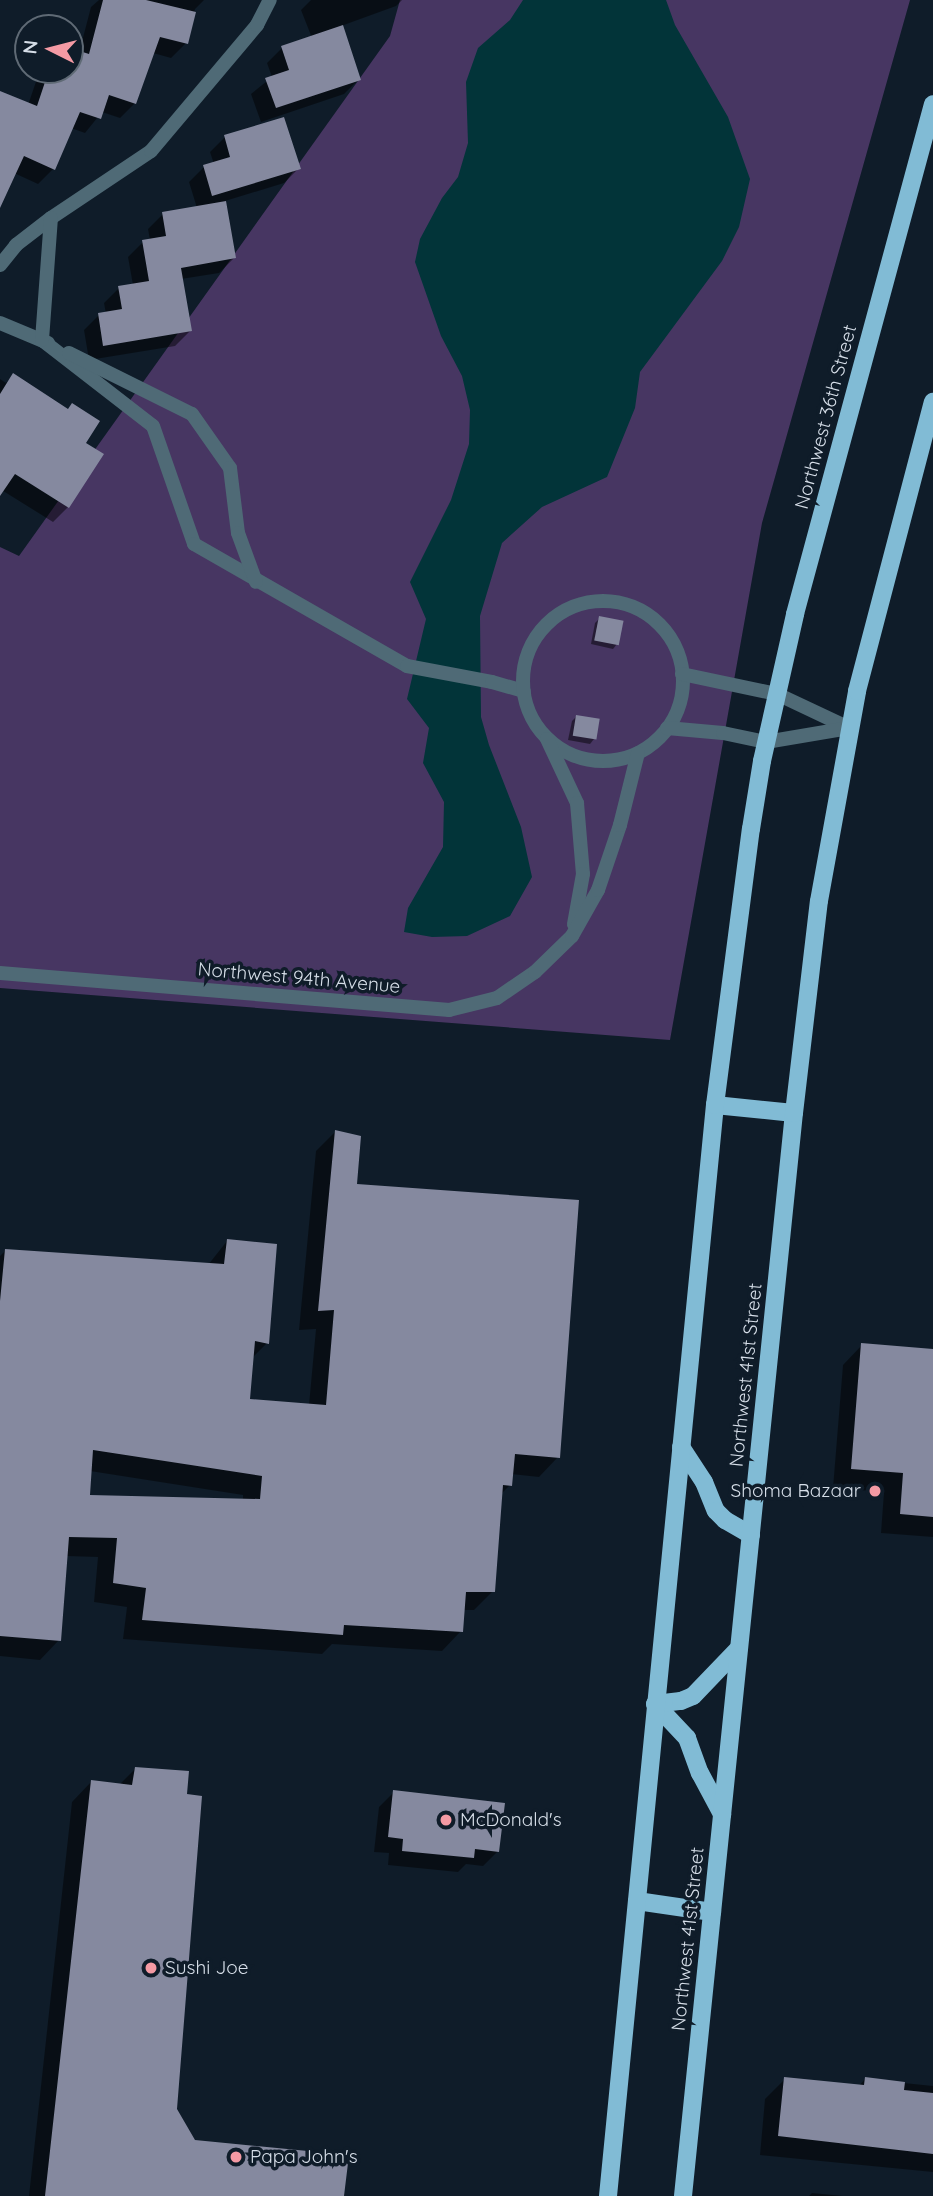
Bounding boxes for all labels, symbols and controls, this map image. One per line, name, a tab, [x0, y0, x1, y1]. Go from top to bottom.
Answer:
north arrow	[14, 14, 84, 84]
text: N	[17, 39, 43, 55]
street label: Northwest 36th Street	[790, 322, 862, 512]
street label: Northwest 94th Avenue	[197, 958, 401, 998]
street label: Northwest 41st Street	[725, 1282, 767, 1468]
place label: Shoma Bazaar	[731, 1480, 861, 1502]
marker: Shoma Bazaar	[867, 1483, 883, 1499]
place label: McDonald's	[460, 1809, 562, 1831]
marker: McDonald's	[438, 1812, 454, 1828]
street label: Northwest 41st Street	[667, 1846, 709, 2032]
place label: Sushi Joe	[165, 1957, 249, 1979]
marker: Sushi Joe	[143, 1960, 159, 1976]
place label: Papa John's	[250, 2146, 358, 2168]
marker: Papa John's	[228, 2149, 244, 2165]

